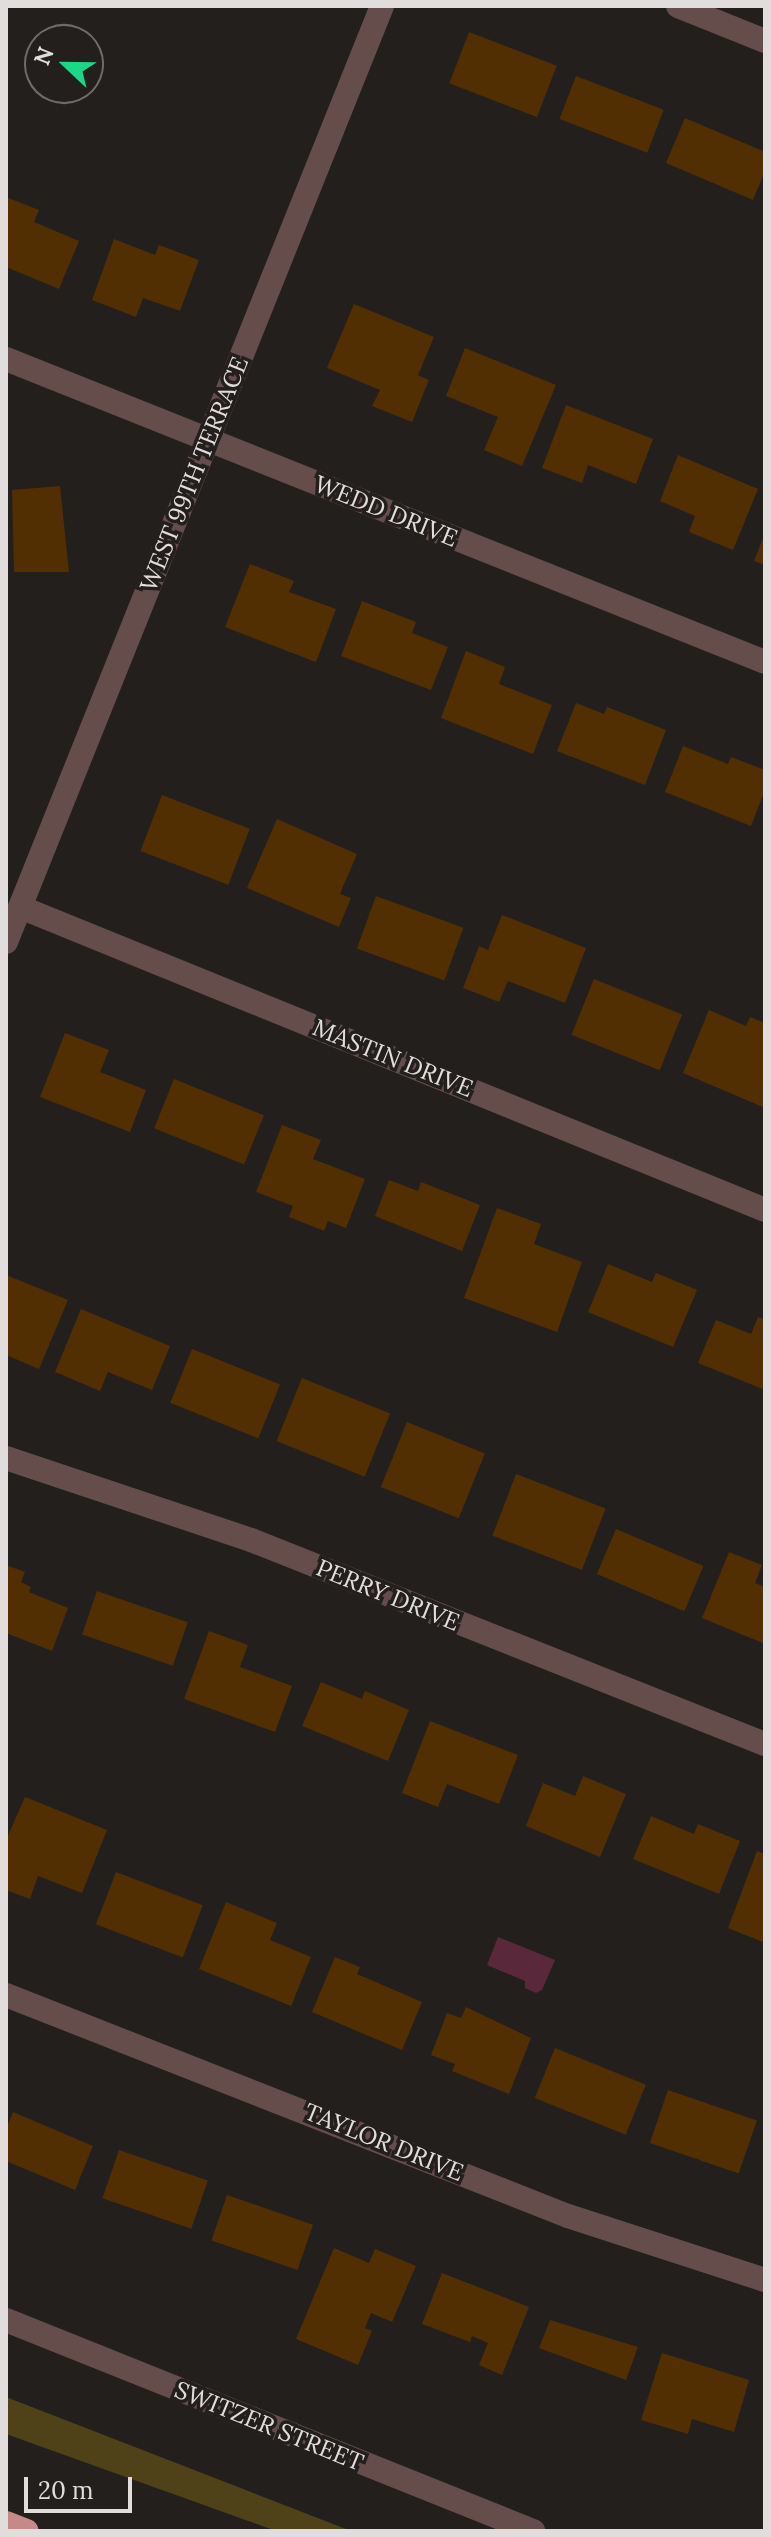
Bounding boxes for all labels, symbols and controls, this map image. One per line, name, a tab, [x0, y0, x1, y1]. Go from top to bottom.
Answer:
north arrow	[24, 24, 104, 104]
text: N	[27, 43, 60, 69]
street label: WEST 99TH TERRACE	[134, 353, 254, 595]
street label: WEDD DRIVE	[310, 469, 462, 553]
street label: MASTIN DRIVE	[309, 1013, 477, 1103]
street label: PERRY DRIVE	[312, 1553, 464, 1637]
street label: TAYLOR DRIVE	[300, 2097, 468, 2187]
street label: SWITZER STREET	[170, 2375, 368, 2477]
scale bar	[28, 2461, 136, 2511]
text: 20 m	[38, 2475, 94, 2506]

